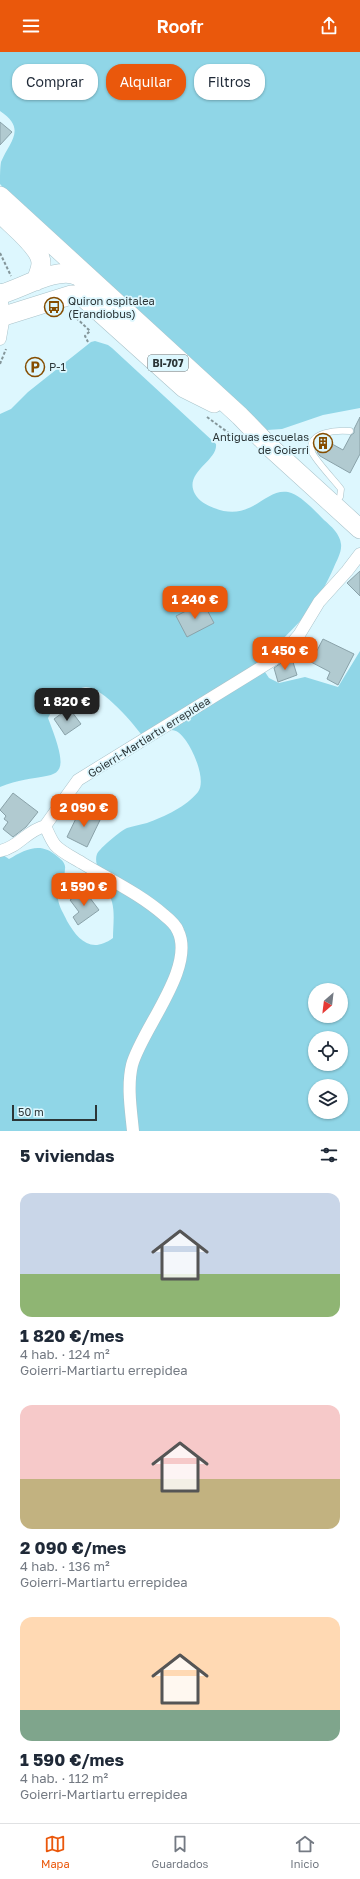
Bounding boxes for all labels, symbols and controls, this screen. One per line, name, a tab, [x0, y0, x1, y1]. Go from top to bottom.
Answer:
icon: menu	[20, 15, 42, 37]
text: Roofr	[156, 15, 204, 37]
icon: share	[318, 15, 340, 37]
chip: Comprar	[12, 64, 98, 100]
chip: Alquilar	[106, 64, 186, 100]
chip: Filtros	[194, 64, 265, 100]
place label: Quiron ospitalea (Erandiobus)	[68, 294, 155, 320]
bus stop icon: Quiron ospitalea (Erandiobus)	[43, 296, 65, 318]
road number: BI-707	[148, 355, 188, 371]
parking icon: P-1	[24, 356, 46, 378]
place label: P-1	[49, 360, 66, 373]
place label: Antiguas escuelas de Goierri	[213, 430, 309, 456]
building icon: Antiguas escuelas de Goierri	[312, 432, 334, 454]
pin: 1 240 €	[158, 586, 232, 620]
text: 1 240 €	[172, 591, 218, 607]
pin: 1 450 €	[248, 637, 322, 671]
text: 1 450 €	[262, 642, 308, 658]
pin: 1 820 €	[30, 688, 104, 722]
text: 1 820 €	[43, 693, 91, 709]
street label: Goierri-Martiartu errepidea	[85, 694, 212, 780]
pin: 2 090 €	[47, 794, 121, 828]
text: 2 090 €	[60, 799, 108, 815]
pin: 1 590 €	[47, 873, 121, 907]
text: 1 590 €	[61, 878, 108, 894]
north arrow	[308, 983, 348, 1023]
map controls	[308, 983, 348, 1119]
button: locate	[308, 1031, 348, 1071]
button: layers	[308, 1079, 348, 1119]
scale bar	[12, 1103, 97, 1122]
text: 50 m	[18, 1105, 44, 1118]
icon: filters	[318, 1144, 340, 1166]
text: 5 viviendas	[20, 1145, 115, 1166]
icon: home	[144, 1219, 216, 1291]
text: 1 820 €/mes	[20, 1325, 124, 1346]
text: 4 hab. · 124 m²	[20, 1346, 110, 1362]
text: Goierri-Martiartu errepidea	[20, 1362, 188, 1378]
icon: home	[144, 1431, 216, 1503]
text: 2 090 €/mes	[20, 1537, 126, 1558]
text: 4 hab. · 136 m²	[20, 1558, 110, 1574]
text: Goierri-Martiartu errepidea	[20, 1574, 188, 1590]
icon: home	[144, 1643, 216, 1715]
text: 1 590 €/mes	[20, 1749, 124, 1770]
text: 4 hab. · 112 m²	[20, 1770, 108, 1786]
text: Goierri-Martiartu errepidea	[20, 1786, 188, 1802]
tab: Mapa	[41, 1833, 70, 1870]
tab: Guardados	[151, 1833, 208, 1870]
tab: Inicio	[290, 1833, 319, 1870]

